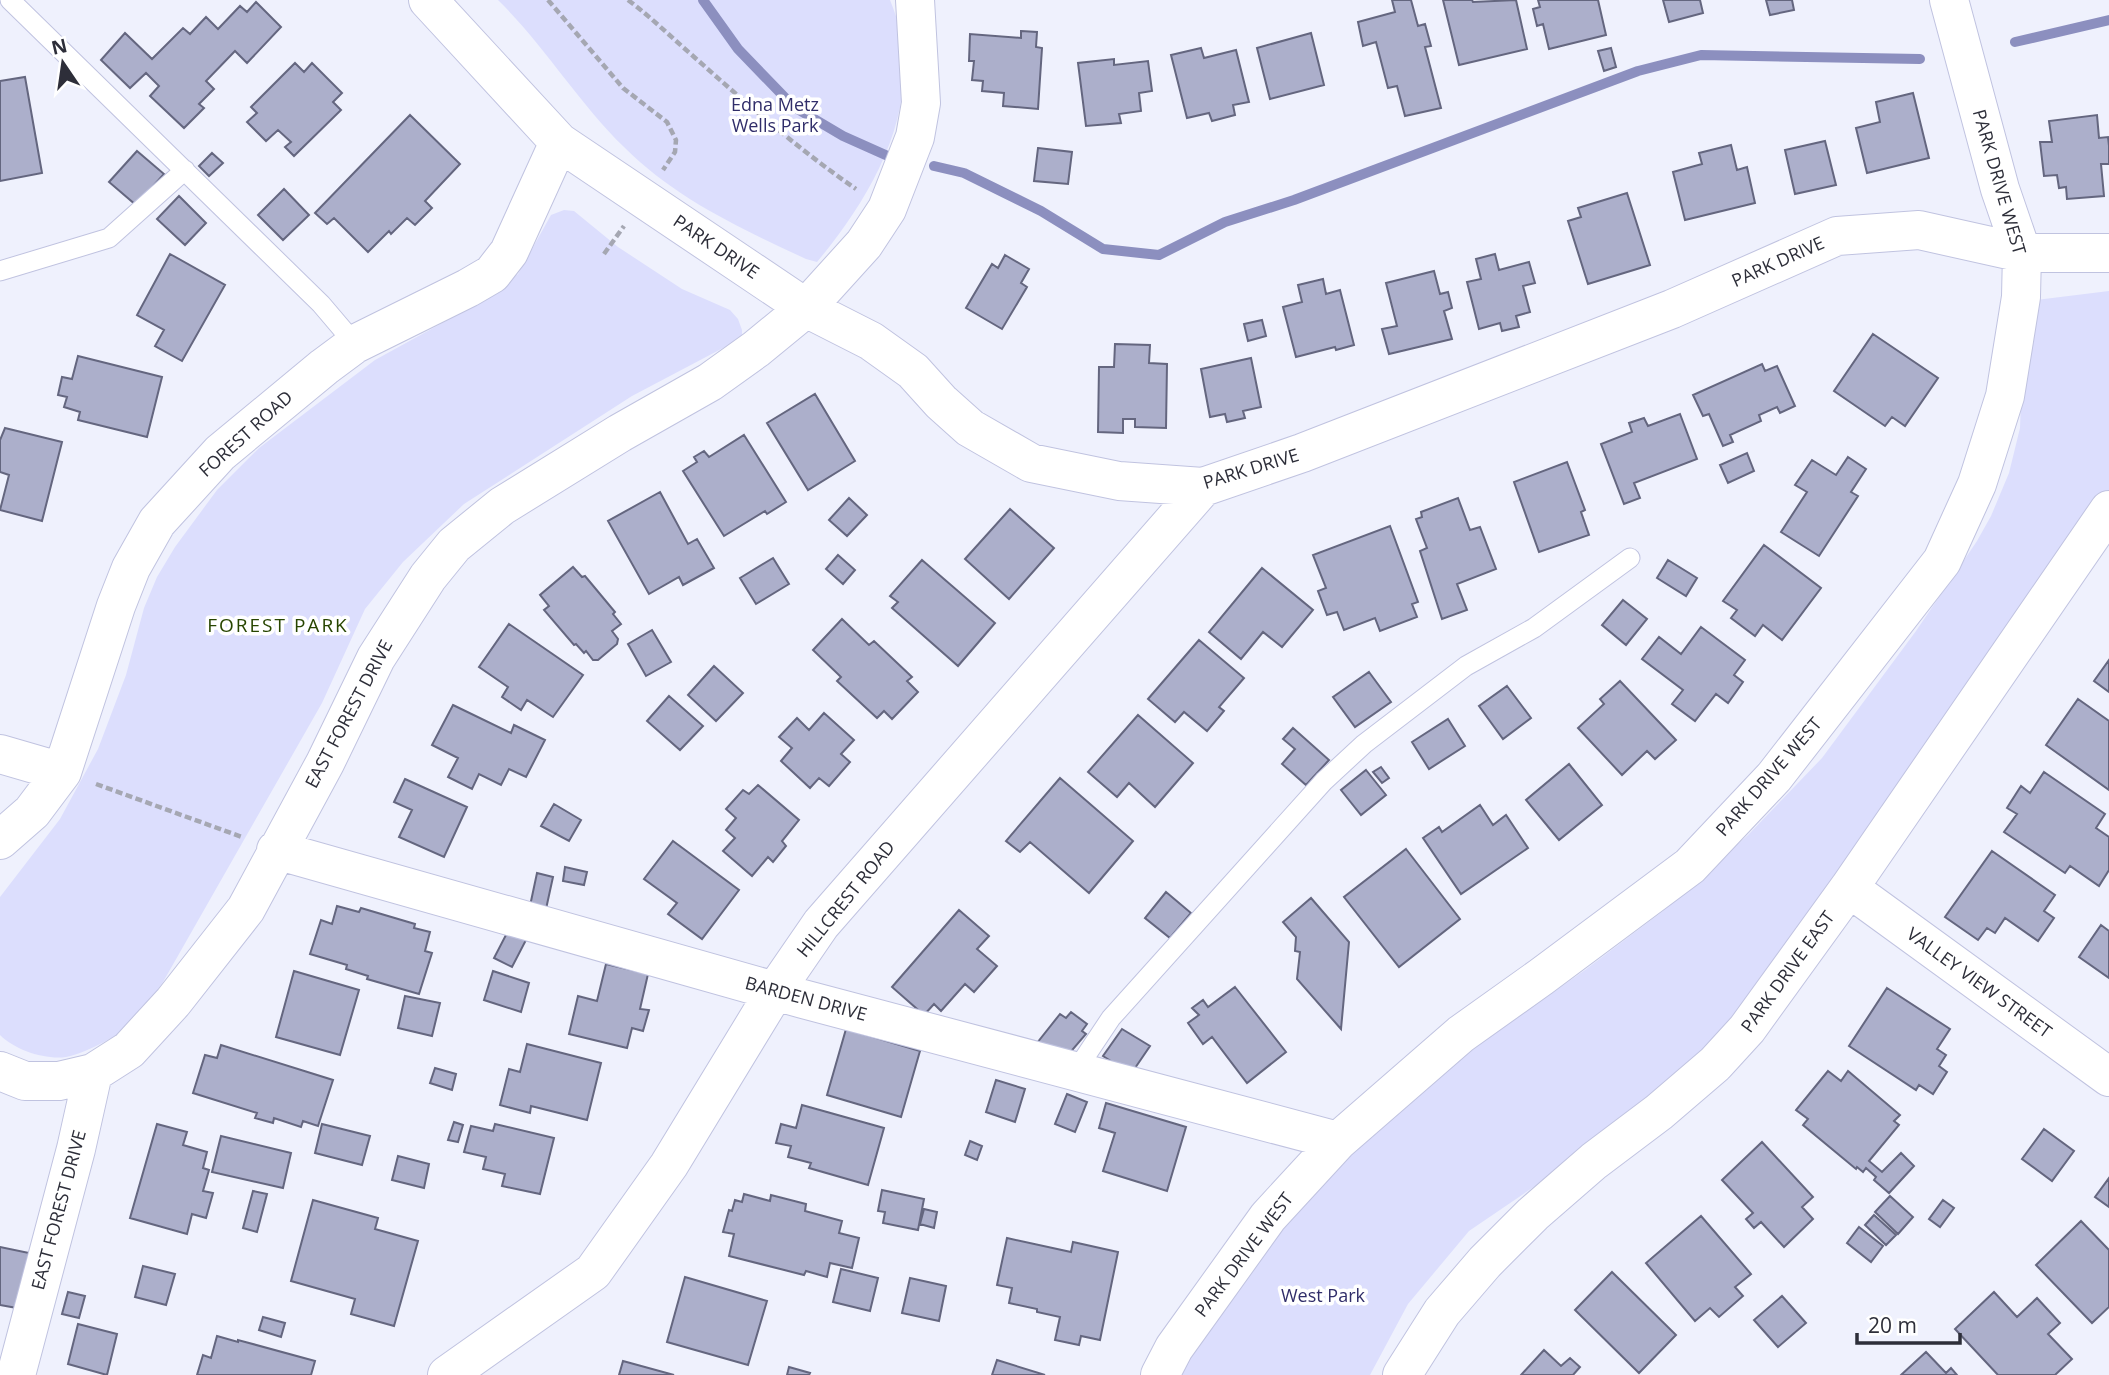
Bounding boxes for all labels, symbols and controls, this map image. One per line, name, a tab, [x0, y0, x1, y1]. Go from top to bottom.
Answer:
north arrow	[28, 28, 98, 98]
text: N	[49, 32, 70, 61]
park label: Edna Metz Wells Park	[731, 92, 819, 137]
street label: PARK DRIVE WEST	[1968, 106, 2032, 257]
street label: PARK DRIVE	[669, 209, 764, 284]
street label: PARK DRIVE	[1728, 230, 1828, 292]
street label: FOREST ROAD	[193, 385, 297, 482]
street label: PARK DRIVE	[1200, 442, 1302, 494]
district label: FOREST PARK	[207, 612, 349, 638]
street label: EAST FOREST DRIVE	[299, 635, 397, 792]
street label: PARK DRIVE WEST	[1710, 712, 1827, 841]
street label: HILLCREST ROAD	[791, 835, 900, 962]
street label: PARK DRIVE EAST	[1735, 906, 1840, 1037]
street label: VALLEY VIEW STREET	[1902, 921, 2057, 1043]
street label: BARDEN DRIVE	[743, 970, 870, 1026]
street label: EAST FOREST DRIVE	[25, 1127, 91, 1292]
street label: PARK DRIVE WEST	[1188, 1187, 1298, 1322]
park label: West Park	[1281, 1283, 1366, 1307]
scale bar	[1857, 1302, 1960, 1346]
text: 20 m	[1868, 1311, 1917, 1339]

